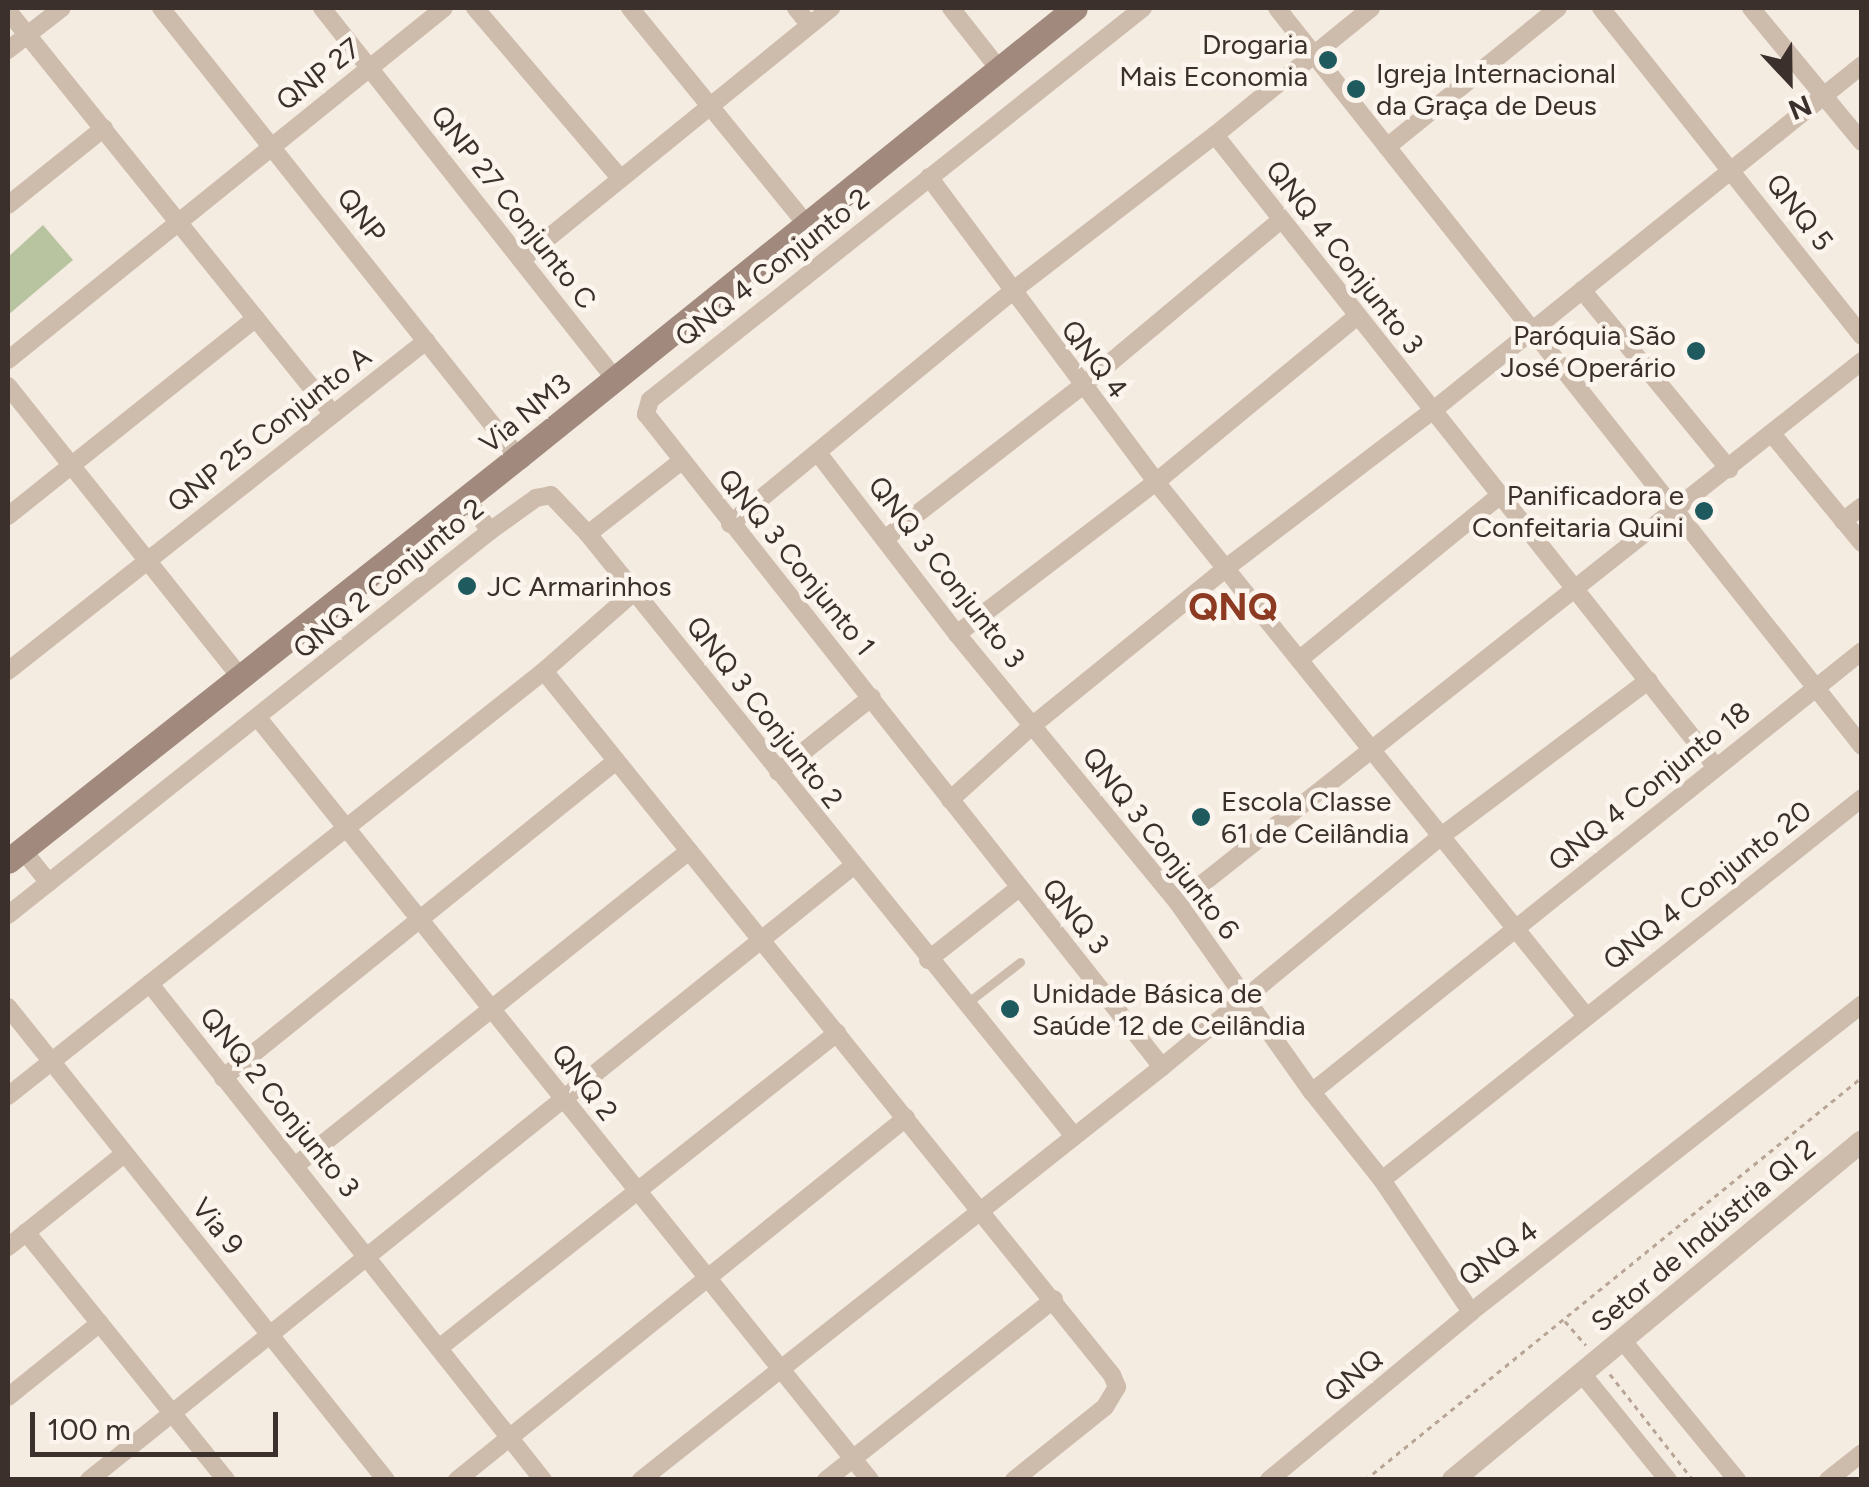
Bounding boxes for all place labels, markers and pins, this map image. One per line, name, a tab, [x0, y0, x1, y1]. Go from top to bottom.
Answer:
place label: Drogaria Mais Economia	[1119, 27, 1308, 93]
marker: Drogaria Mais Economia	[1317, 49, 1339, 71]
place label: Igreja Internacional da Graça de Deus	[1376, 56, 1616, 122]
marker: Igreja Internacional da Graça de Deus	[1345, 78, 1367, 100]
place label: Paróquia São José Operário	[1501, 318, 1676, 384]
marker: Paróquia São José Operário	[1685, 340, 1707, 362]
place label: Panificadora e Confeitaria Quini	[1472, 478, 1684, 544]
marker: Panificadora e Confeitaria Quini	[1693, 500, 1715, 522]
place label: JC Armarinhos	[487, 569, 672, 603]
marker: JC Armarinhos	[456, 575, 478, 597]
place label: Escola Classe 61 de Ceilândia	[1221, 784, 1409, 850]
marker: Escola Classe 61 de Ceilândia	[1190, 806, 1212, 828]
place label: Unidade Básica de Saúde 12 de Ceilândia	[1032, 976, 1306, 1042]
marker: Unidade Básica de Saúde 12 de Ceilândia	[997, 996, 1023, 1022]

